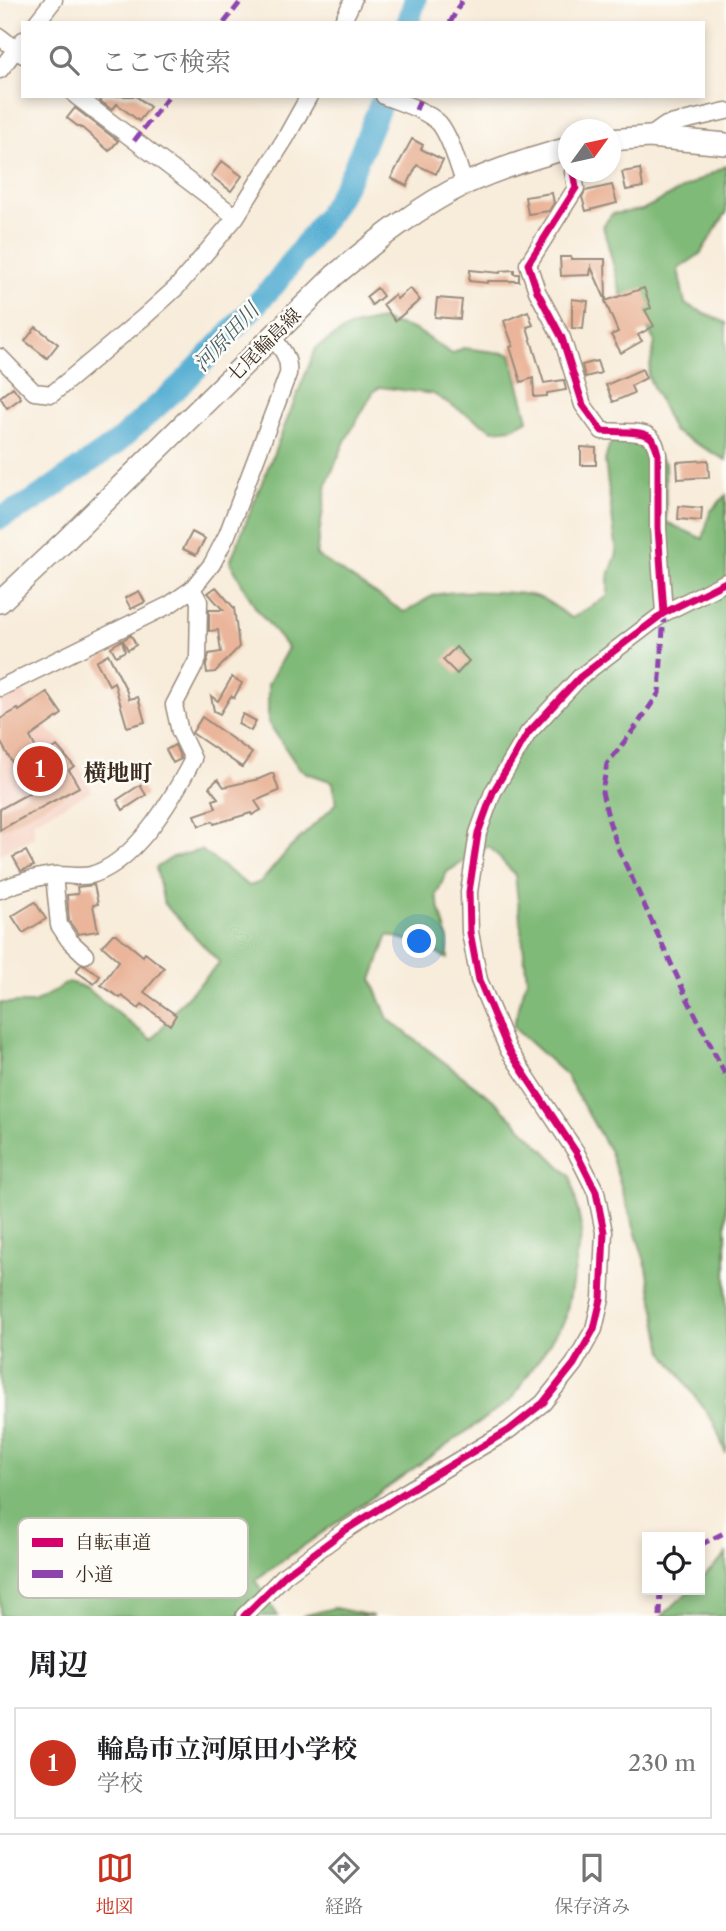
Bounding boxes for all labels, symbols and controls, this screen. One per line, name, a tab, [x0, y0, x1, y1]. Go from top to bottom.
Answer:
search box	[21, 21, 705, 98]
icon: search	[45, 41, 83, 79]
text: ここで検索	[101, 46, 231, 78]
north arrow	[558, 119, 621, 182]
water label: 河原田川	[188, 296, 265, 376]
street label: 七尾輪島線	[222, 303, 306, 387]
pin: 1	[17, 743, 63, 795]
district label: 横地町	[84, 759, 153, 787]
your location	[402, 924, 436, 958]
legend	[18, 1518, 248, 1598]
text: 自転車道	[75, 1531, 151, 1554]
map controls	[642, 1532, 705, 1595]
button: locate	[642, 1532, 705, 1595]
text: 小道	[75, 1563, 113, 1586]
text: 周辺	[28, 1646, 88, 1683]
text: 輪島市立河原田小学校	[97, 1733, 357, 1765]
text: 1	[48, 1749, 58, 1777]
text: 230 m	[628, 1749, 696, 1777]
text: 学校	[97, 1769, 143, 1797]
tab: 地図	[96, 1849, 134, 1918]
tab: 経路	[325, 1849, 363, 1918]
tab: 保存済み	[554, 1849, 630, 1918]

